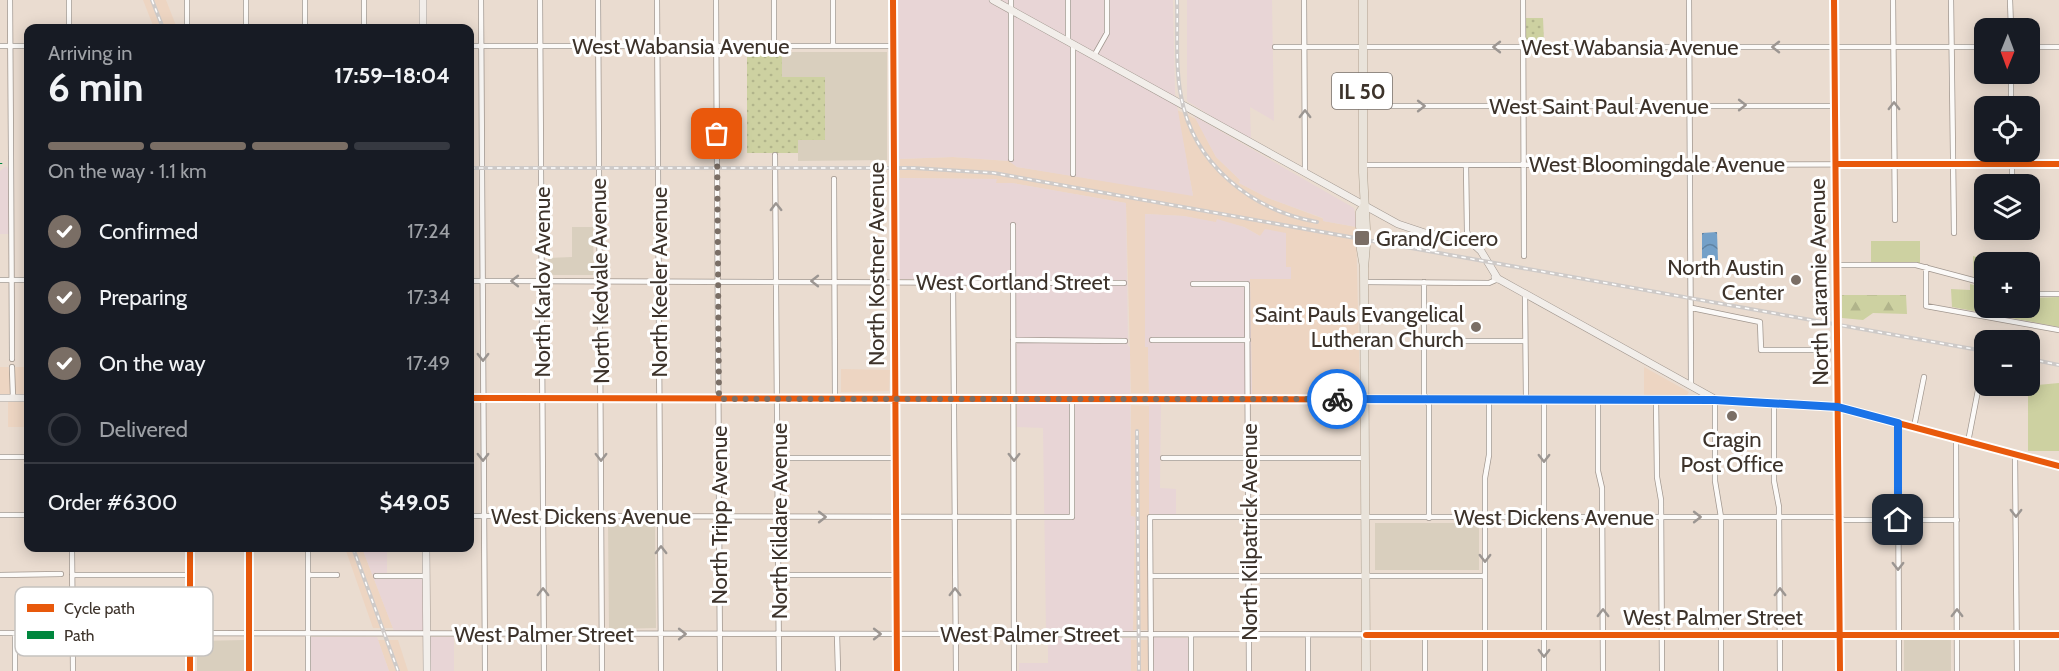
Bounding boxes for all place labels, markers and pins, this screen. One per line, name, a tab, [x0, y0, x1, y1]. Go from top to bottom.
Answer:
pin	[691, 108, 742, 159]
place label: Grand/Cicero	[1376, 225, 1498, 252]
marker: Grand/Cicero	[1353, 229, 1371, 247]
place label: North Austin Center	[1667, 254, 1784, 306]
marker: North Austin Center	[1789, 273, 1803, 287]
place label: Saint Pauls Evangelical Lutheran Church	[1255, 301, 1465, 353]
marker: Saint Pauls Evangelical Lutheran Church	[1469, 320, 1483, 334]
marker: Cragin Post Office	[1725, 409, 1739, 423]
place label: Cragin Post Office	[1680, 426, 1784, 478]
pin	[1872, 494, 1923, 545]

